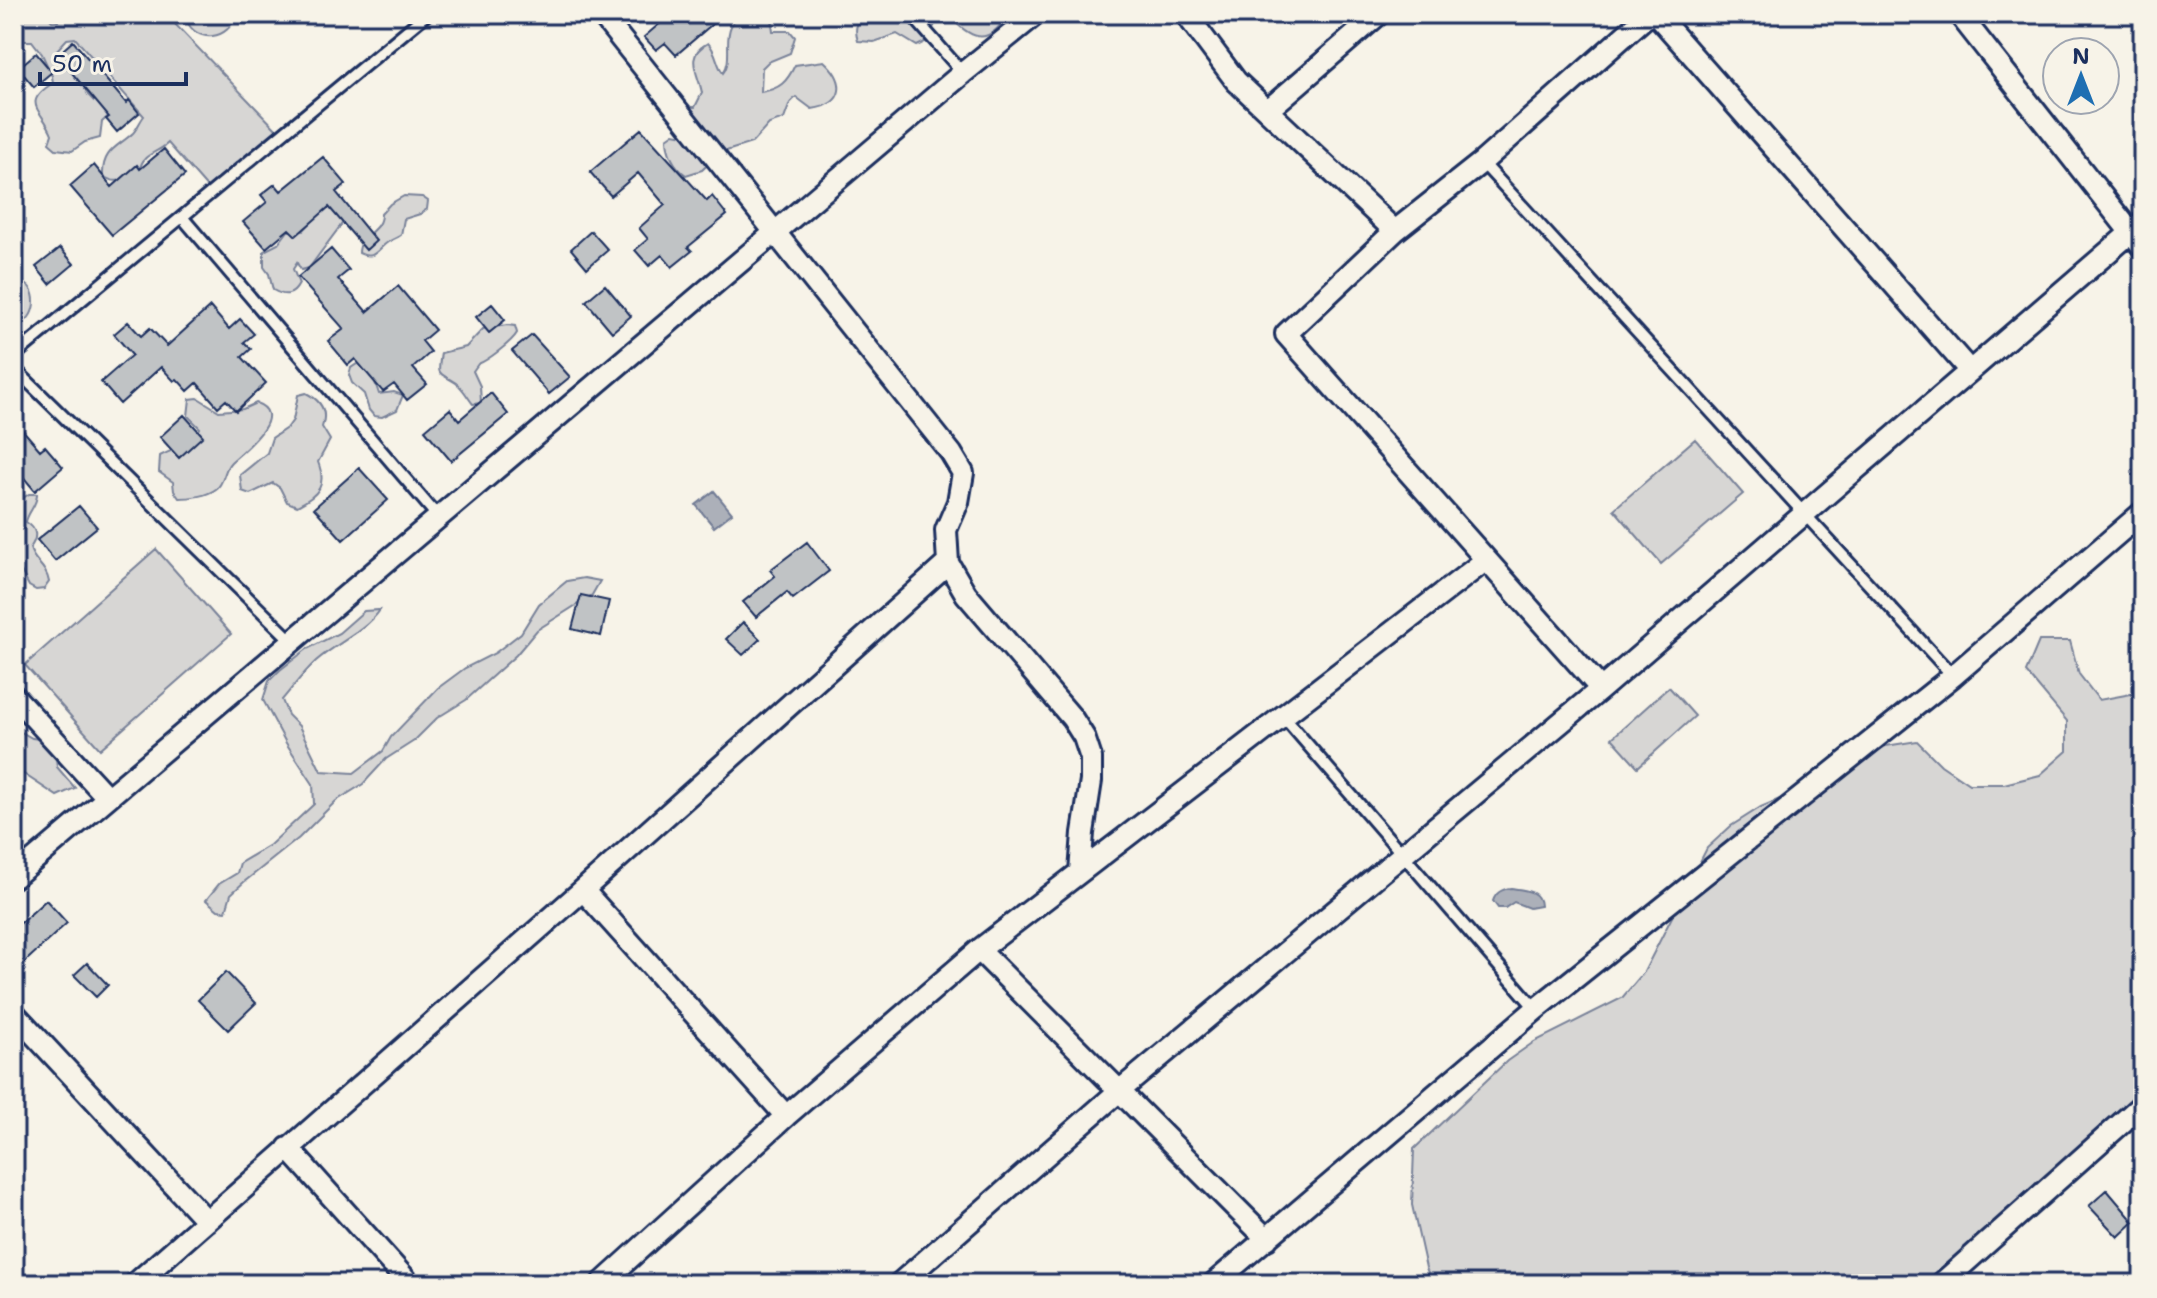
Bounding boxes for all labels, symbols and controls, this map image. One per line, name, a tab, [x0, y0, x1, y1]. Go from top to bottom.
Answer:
scale bar	[40, 36, 186, 86]
north arrow	[2041, 36, 2121, 116]
text: N	[2072, 42, 2090, 71]
text: 50 m	[52, 48, 112, 80]

